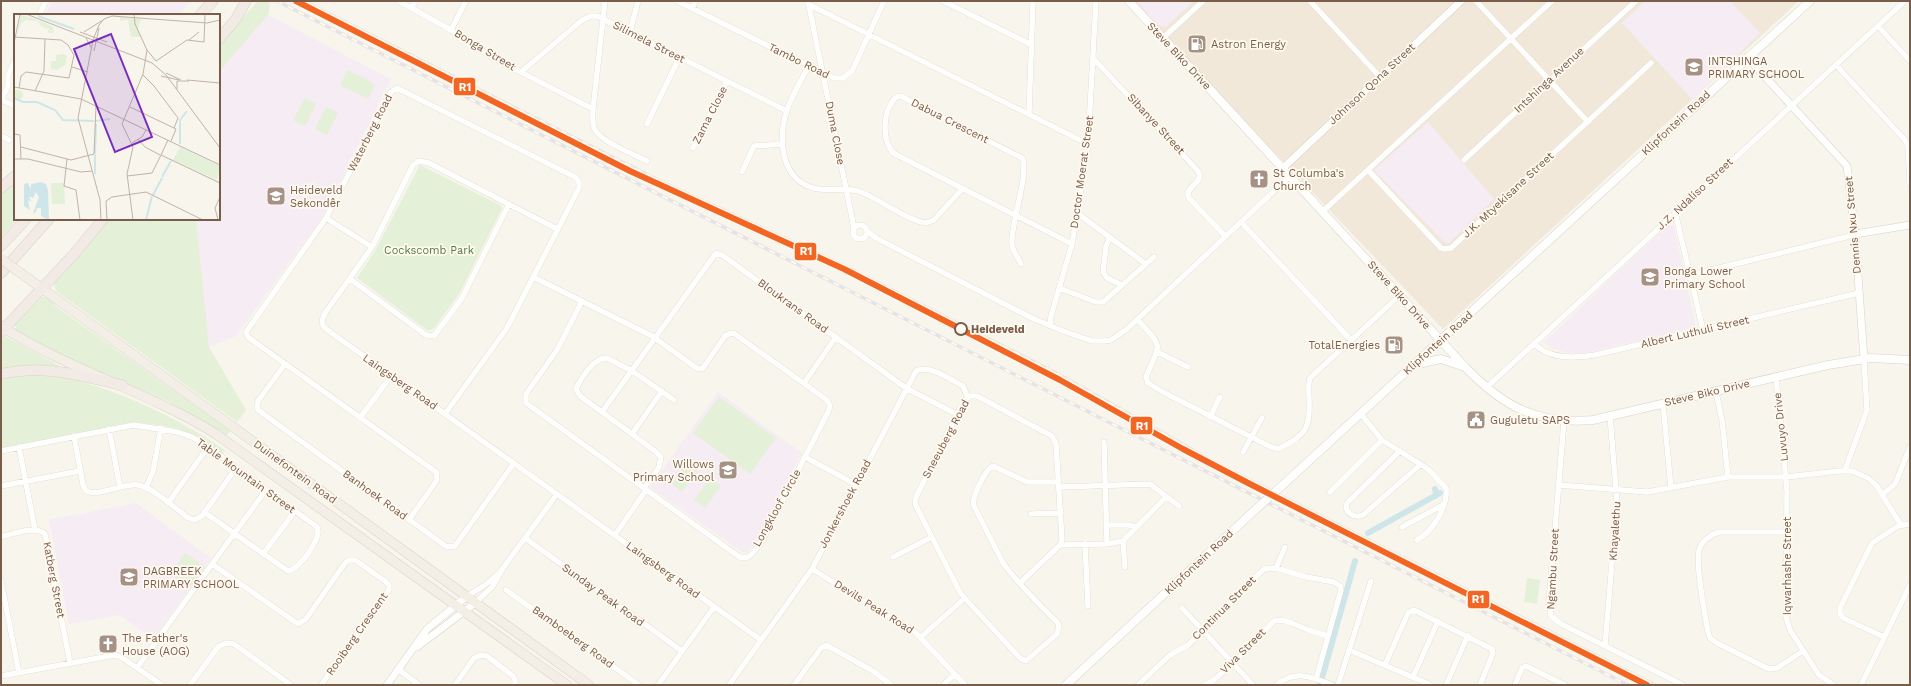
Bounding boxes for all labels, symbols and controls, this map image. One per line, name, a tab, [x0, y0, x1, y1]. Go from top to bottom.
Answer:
inset map	[14, 14, 220, 220]
street label: Silimela Street	[611, 18, 688, 66]
street label: Steve Biko Drive	[1144, 20, 1214, 92]
street label: Bonga Street	[452, 27, 518, 74]
fuel station icon: Astron Energy	[1186, 33, 1208, 55]
place label: Astron Energy	[1211, 38, 1286, 51]
street label: Johnson Qona Street	[1326, 40, 1418, 128]
street label: Tambo Road	[766, 41, 832, 81]
street label: Intshinga Avenue	[1511, 44, 1587, 116]
place label: INTSHINGA PRIMARY SCHOOL	[1708, 55, 1805, 81]
school or university icon: INTSHINGA PRIMARY SCHOOL	[1683, 56, 1705, 78]
line badge: R1	[453, 77, 476, 96]
text: R1	[459, 81, 471, 94]
street label: Zama Close	[690, 84, 730, 146]
street label: Klipfontein Road	[1639, 88, 1713, 158]
street label: Sibanye Street	[1124, 91, 1188, 157]
street label: Waterberg Road	[345, 92, 395, 174]
street label: Dabua Crescent	[909, 96, 991, 146]
street label: Duma Close	[822, 100, 848, 166]
street label: Doctor Moerat Street	[1068, 114, 1096, 229]
street label: J.K. Mtyekisane Street	[1460, 149, 1557, 241]
street label: J.Z. Ndaliso Street	[1654, 155, 1736, 233]
place label: St Columba's Church	[1273, 167, 1344, 193]
church icon: St Columba's Church	[1248, 168, 1270, 190]
street label: Dennis Nxu Street	[1842, 175, 1864, 274]
place label: Heideveld Sekondêr	[290, 184, 343, 210]
school or university icon: Heideveld Sekondêr	[265, 185, 287, 207]
line badge: R1	[794, 242, 817, 261]
park label: Cockscomb Park	[384, 244, 474, 257]
text: R1	[800, 245, 812, 258]
street label: Steve Biko Drive	[1365, 258, 1433, 332]
place label: Bonga Lower Primary School	[1664, 265, 1746, 291]
school or university icon: Bonga Lower Primary School	[1639, 266, 1661, 288]
street label: Bloukrans Road	[755, 276, 831, 336]
street label: Klipfontein Road	[1401, 308, 1475, 378]
street label: Albert Luthuli Street	[1639, 313, 1751, 351]
marker: Heideveld	[954, 322, 968, 336]
place label: Heideveld	[971, 323, 1025, 336]
fuel station icon: TotalEnergies	[1383, 334, 1405, 356]
place label: TotalEnergies	[1309, 339, 1380, 352]
street label: Laingsberg Road	[360, 351, 440, 413]
street label: Steve Biko Drive	[1663, 377, 1751, 409]
street label: Luvuyo Drive	[1771, 392, 1791, 462]
street label: Sneeuberg Road	[920, 397, 972, 481]
public building icon: Guguletu SAPS	[1465, 409, 1487, 431]
place label: Guguletu SAPS	[1490, 414, 1570, 427]
line badge: R1	[1130, 416, 1153, 435]
text: R1	[1136, 420, 1148, 433]
street label: Table Mountain Street	[194, 436, 298, 516]
street label: Duinefontein Road	[251, 437, 339, 507]
place label: Willows Primary School	[633, 458, 715, 484]
street label: Jonkershoek Road	[816, 458, 874, 550]
school or university icon: Willows Primary School	[717, 459, 739, 481]
street label: Banhoek Road	[340, 467, 410, 523]
street label: Longkloof Circle	[750, 467, 804, 549]
street label: Khayalethu	[1606, 501, 1624, 561]
street label: Iqwarhashe Street	[1781, 516, 1794, 615]
street label: Klipfontein Road	[1162, 527, 1236, 597]
street label: Ngambu Street	[1544, 528, 1562, 610]
street label: Laingsberg Road	[624, 539, 702, 601]
street label: Katberg Street	[40, 541, 68, 620]
street label: Sunday Peak Road	[559, 561, 647, 629]
place label: DAGBREEK PRIMARY SCHOOL	[143, 565, 240, 591]
school or university icon: DAGBREEK PRIMARY SCHOOL	[118, 566, 140, 588]
street label: Continua Street	[1189, 573, 1259, 643]
street label: Devils Peak Road	[832, 577, 916, 637]
street label: Rooiberg Crescent	[324, 590, 391, 678]
line badge: R1	[1467, 590, 1490, 609]
text: R1	[1472, 593, 1484, 606]
street label: Bamboeberg Road	[530, 603, 616, 671]
street label: Viva Street	[1218, 625, 1269, 676]
place label: The Father's House (AOG)	[122, 632, 190, 658]
church icon: The Father's House (AOG)	[97, 633, 119, 655]

